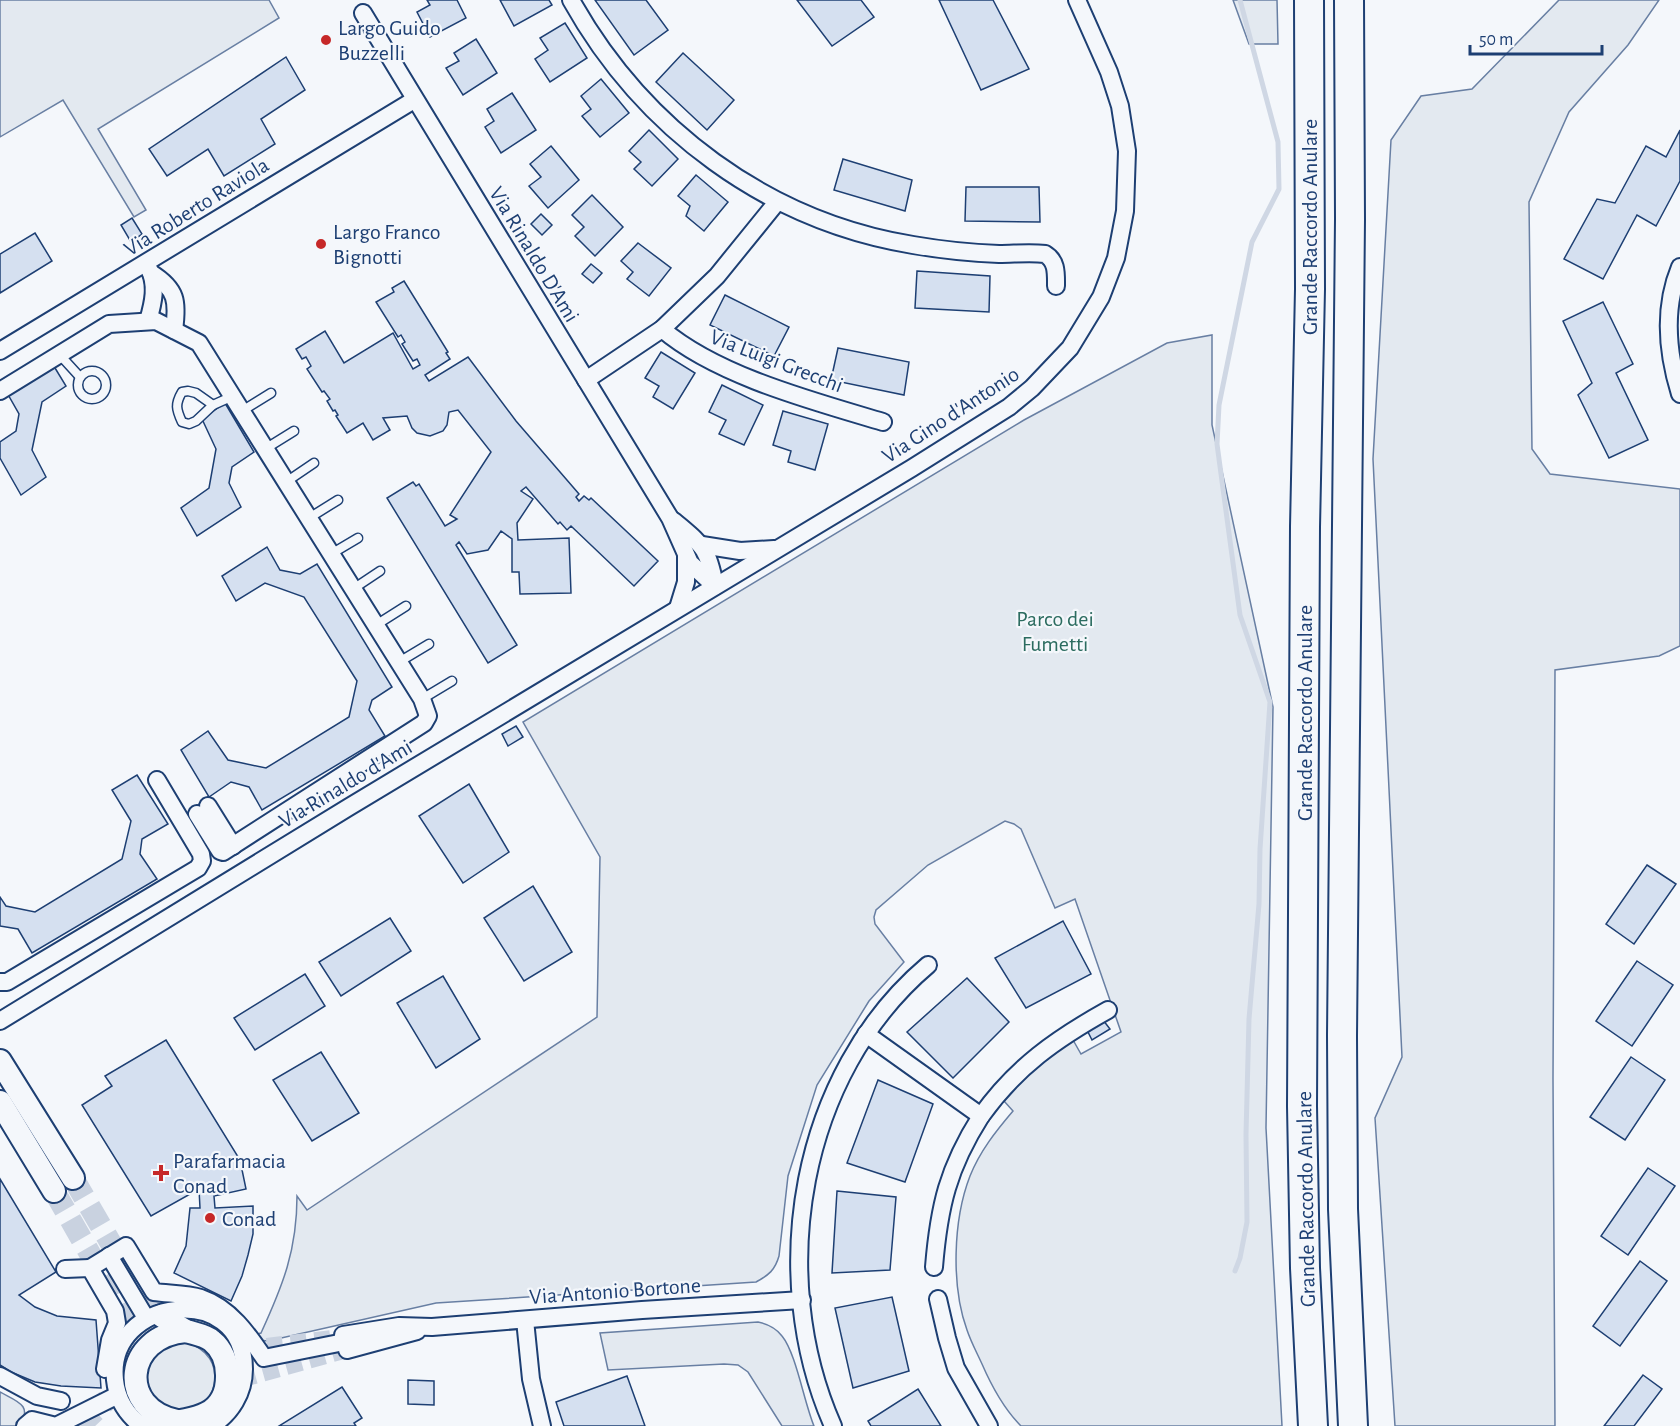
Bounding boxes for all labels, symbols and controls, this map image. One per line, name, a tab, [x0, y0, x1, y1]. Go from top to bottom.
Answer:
place label: Largo Guido Buzzelli	[338, 17, 441, 64]
scale bar	[1470, 18, 1602, 56]
text: 50 m	[1479, 31, 1513, 49]
marker: Largo Guido Buzzelli	[319, 33, 333, 47]
street label: Grande Raccordo Anulare	[1299, 119, 1321, 335]
street label: Via Roberto Raviola	[120, 154, 273, 260]
street label: Via Rinaldo D'Ami	[485, 183, 583, 326]
place label: Largo Franco Bignotti	[333, 221, 441, 268]
marker: Largo Franco Bignotti	[314, 237, 328, 251]
street label: Via Luigi Grecchi	[707, 325, 846, 396]
street label: Via Gino d'Antonio	[878, 363, 1023, 467]
street label: Grande Raccordo Anulare	[1294, 605, 1316, 821]
park label: Parco dei Fumetti	[1016, 608, 1094, 655]
street label: Via Rinaldo d'Ami	[275, 736, 416, 832]
street label: Grande Raccordo Anulare	[1293, 1091, 1319, 1307]
place label: Parafarmacia Conad	[173, 1150, 286, 1197]
marker: Parafarmacia Conad	[154, 1166, 168, 1180]
place label: Conad	[222, 1208, 276, 1230]
marker: Conad	[203, 1211, 217, 1225]
street label: Via Antonio Bortone	[529, 1274, 702, 1308]

